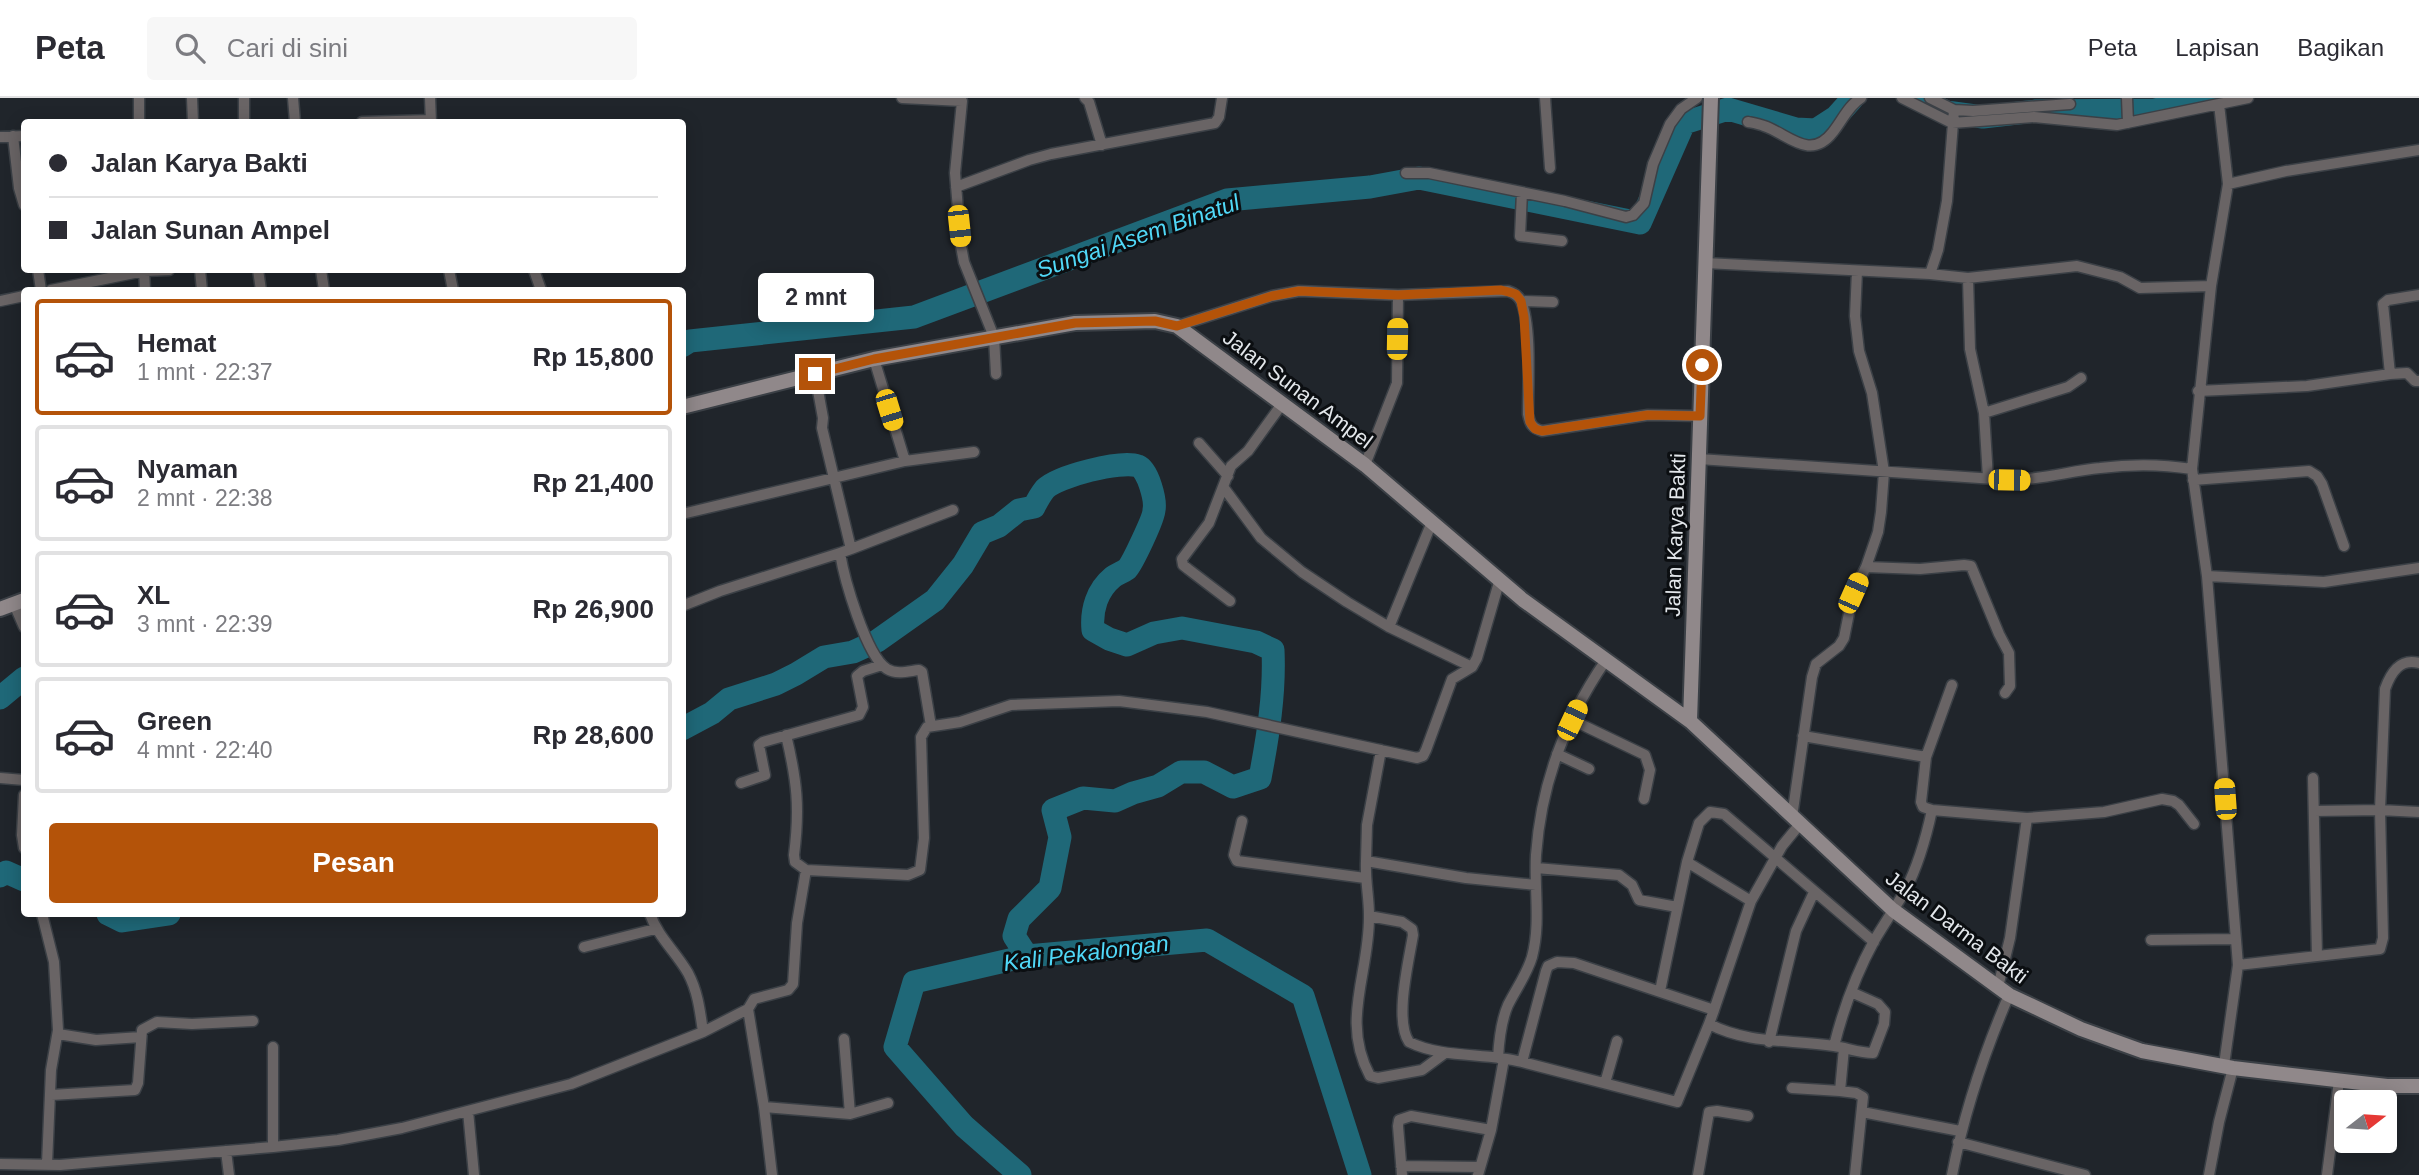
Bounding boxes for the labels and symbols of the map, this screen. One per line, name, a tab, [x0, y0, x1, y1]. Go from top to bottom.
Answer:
water label: Sungai Asem Binatul	[1033, 189, 1244, 283]
car	[947, 204, 972, 248]
callout: 2 mnt	[757, 272, 873, 322]
car	[1387, 318, 1408, 360]
street label: Jalan Sunan Ampel	[1219, 325, 1377, 453]
route start	[1686, 349, 1718, 381]
route end	[799, 358, 831, 390]
car	[873, 387, 906, 433]
street label: Jalan Karya Bakti	[1661, 453, 1689, 617]
car	[1988, 469, 2031, 491]
car	[1835, 570, 1872, 616]
car	[1554, 697, 1591, 743]
car	[2214, 777, 2237, 821]
street label: Jalan Darma Bakti	[1882, 866, 2032, 988]
water label: Kali Pekalongan	[1002, 930, 1170, 976]
north arrow	[2334, 1090, 2398, 1153]

